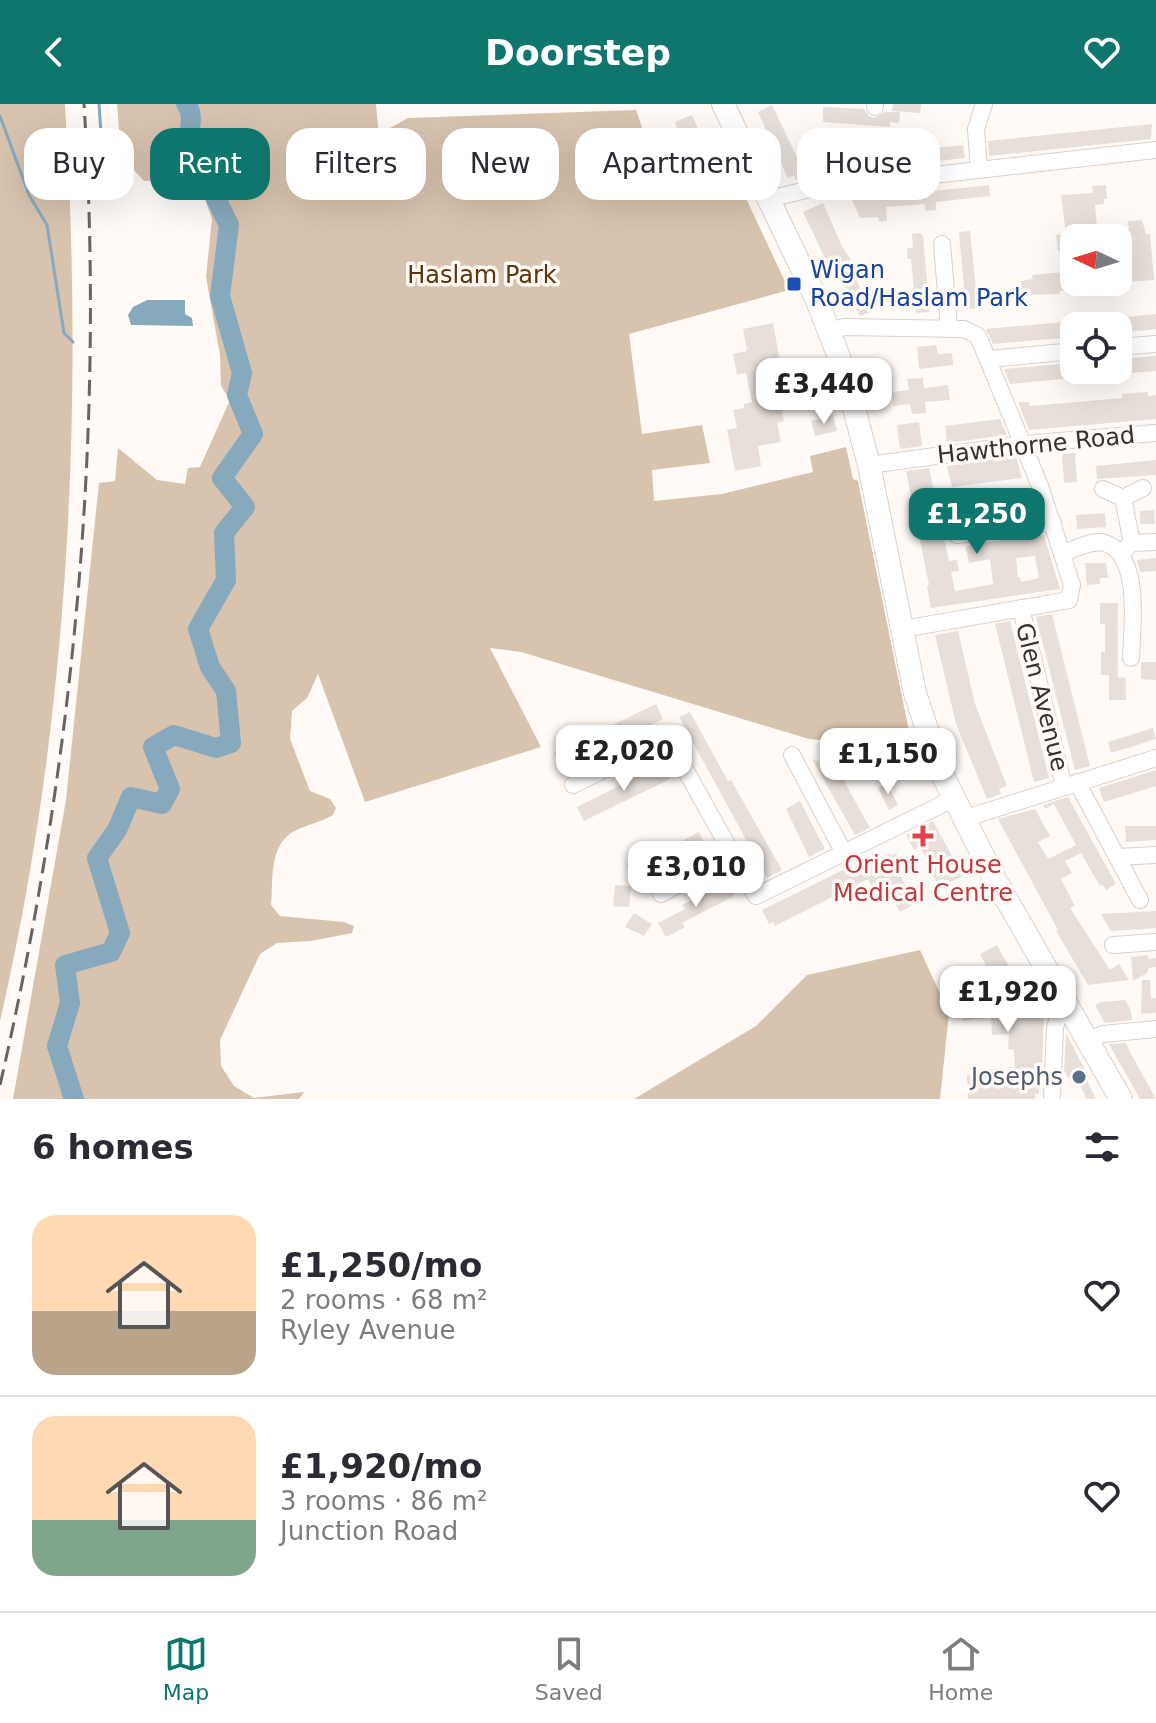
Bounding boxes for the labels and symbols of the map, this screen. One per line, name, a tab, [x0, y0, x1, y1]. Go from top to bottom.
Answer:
north arrow	[1060, 224, 1132, 296]
place label: Wigan Road/Haslam Park	[810, 256, 1028, 312]
park label: Haslam Park	[407, 261, 557, 289]
marker: Wigan Road/Haslam Park	[785, 275, 803, 293]
pin: £3,440	[759, 358, 889, 426]
street label: Hawthorne Road	[936, 421, 1136, 469]
pin: £1,250	[912, 488, 1042, 556]
street label: Glen Avenue	[1010, 620, 1074, 774]
pin: £2,020	[559, 725, 689, 793]
pin: £1,150	[823, 728, 953, 796]
marker: Orient House Medical Centre	[912, 825, 934, 847]
pin: £3,010	[631, 841, 761, 909]
place label: Orient House Medical Centre	[833, 851, 1013, 907]
pin: £1,920	[943, 966, 1073, 1034]
place label: Josephs	[969, 1063, 1063, 1091]
marker: Josephs	[1070, 1068, 1088, 1086]

